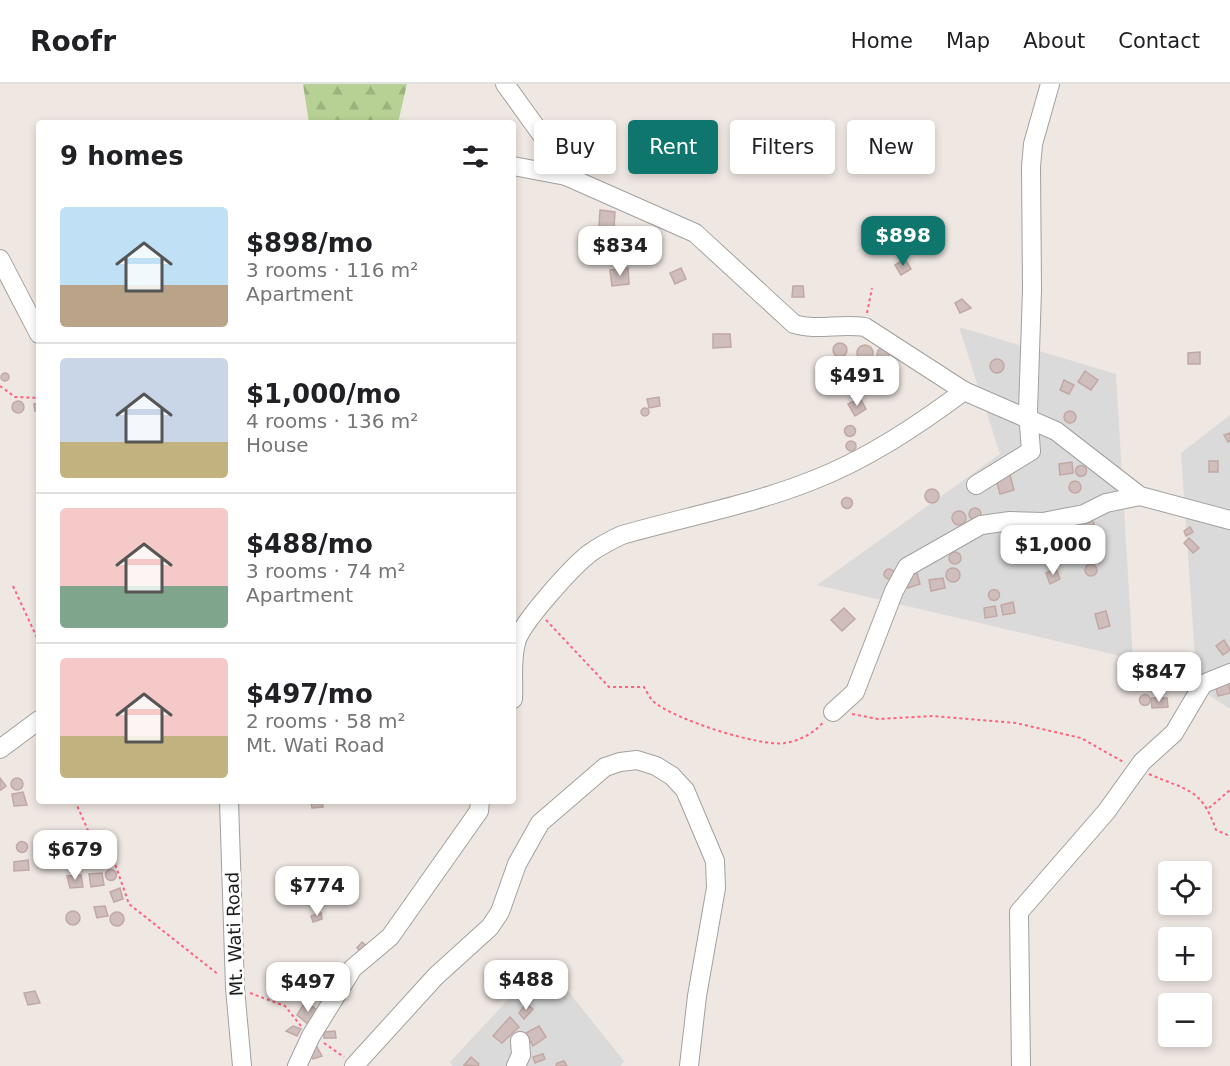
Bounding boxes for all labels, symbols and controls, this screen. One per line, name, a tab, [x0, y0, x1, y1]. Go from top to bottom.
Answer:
text: Roofr	[30, 25, 116, 58]
text: Home	[851, 29, 913, 53]
text: Map	[946, 29, 990, 53]
text: About	[1023, 29, 1085, 53]
text: Contact	[1118, 29, 1200, 53]
chip: Buy	[534, 120, 616, 174]
chip: Rent	[628, 120, 718, 174]
chip: Filters	[730, 120, 835, 174]
chip: New	[847, 120, 935, 174]
icon: filters	[459, 140, 492, 173]
text: 9 homes	[60, 141, 184, 171]
pin: $898	[867, 216, 939, 267]
text: $898	[875, 223, 931, 247]
pin: $834	[584, 226, 656, 277]
text: $898/mo	[246, 228, 373, 258]
icon: home	[108, 231, 180, 303]
text: $834	[592, 233, 648, 257]
text: 3 rooms · 116 m²	[246, 258, 418, 282]
text: Apartment	[246, 282, 353, 306]
pin: $491	[821, 356, 893, 407]
text: $491	[829, 363, 885, 387]
text: $1,000/mo	[246, 379, 401, 409]
icon: home	[108, 382, 180, 454]
text: 4 rooms · 136 m²	[246, 409, 418, 433]
text: House	[246, 433, 309, 457]
pin: $1,000	[1004, 525, 1102, 576]
text: $488/mo	[246, 529, 373, 559]
icon: home	[108, 532, 180, 604]
text: $1,000	[1014, 532, 1092, 556]
text: 3 rooms · 74 m²	[246, 559, 406, 583]
text: Apartment	[246, 583, 353, 607]
pin: $847	[1123, 652, 1195, 703]
text: $847	[1131, 659, 1187, 683]
text: $497/mo	[246, 679, 373, 709]
icon: home	[108, 682, 180, 754]
text: 2 rooms · 58 m²	[246, 709, 406, 733]
text: Mt. Wati Road	[246, 733, 385, 757]
pin: $679	[39, 830, 111, 881]
text: $679	[47, 837, 103, 861]
map controls	[1158, 861, 1212, 1047]
button: locate	[1158, 861, 1212, 915]
pin: $774	[281, 866, 353, 917]
street label: Mt. Wati Road	[221, 871, 247, 997]
text: $774	[289, 873, 345, 897]
button: +	[1158, 927, 1212, 981]
pin: $488	[490, 960, 562, 1011]
pin: $497	[272, 962, 344, 1013]
text: $488	[498, 967, 554, 991]
text: $497	[280, 969, 336, 993]
button: −	[1158, 993, 1212, 1047]

